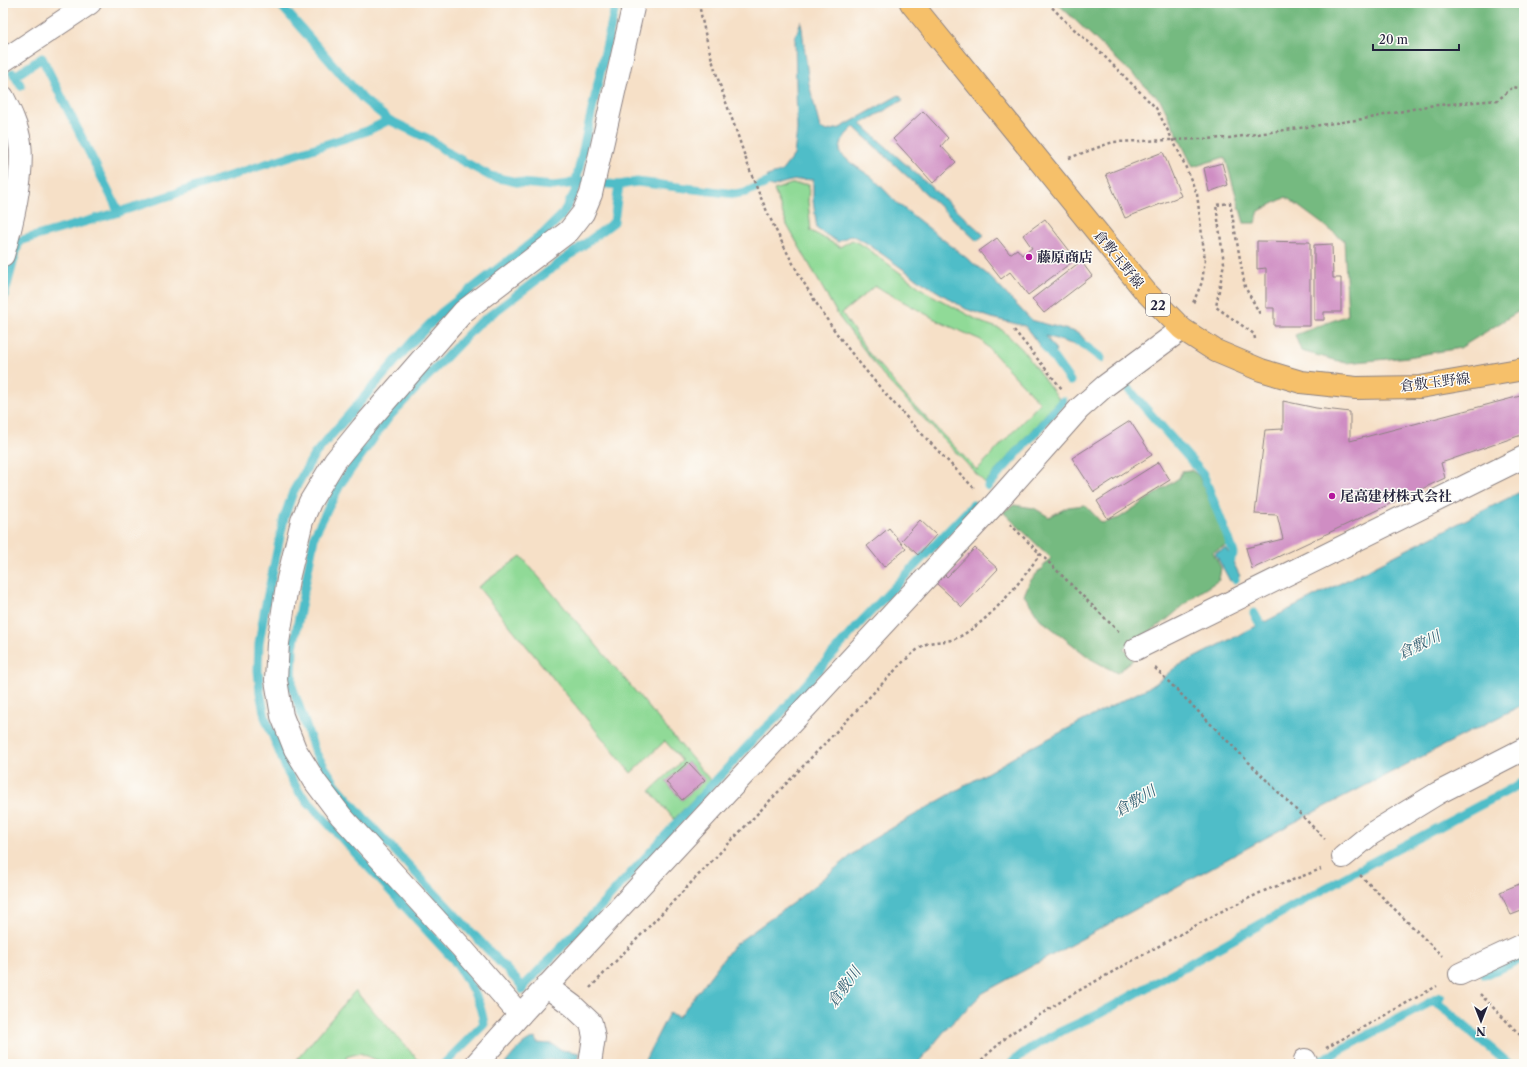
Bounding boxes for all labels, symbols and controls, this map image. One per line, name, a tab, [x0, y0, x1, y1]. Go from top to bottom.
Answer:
scale bar	[1373, 26, 1459, 52]
text: 20 m	[1379, 32, 1408, 47]
street label: 倉敷玉野線	[1090, 226, 1148, 292]
place label: 藤原商店	[1037, 248, 1093, 266]
marker: 藤原商店	[1024, 252, 1034, 262]
road number: 22	[1146, 294, 1170, 316]
street label: 倉敷玉野線	[1399, 369, 1471, 395]
place label: 尾高建材株式会社	[1340, 487, 1452, 505]
marker: 尾高建材株式会社	[1327, 491, 1337, 501]
water label: 倉敷川	[1394, 625, 1445, 663]
water label: 倉敷川	[1111, 780, 1161, 820]
water label: 倉敷川	[823, 961, 866, 1010]
north arrow	[1461, 1001, 1501, 1041]
text: N	[1476, 1024, 1486, 1038]

